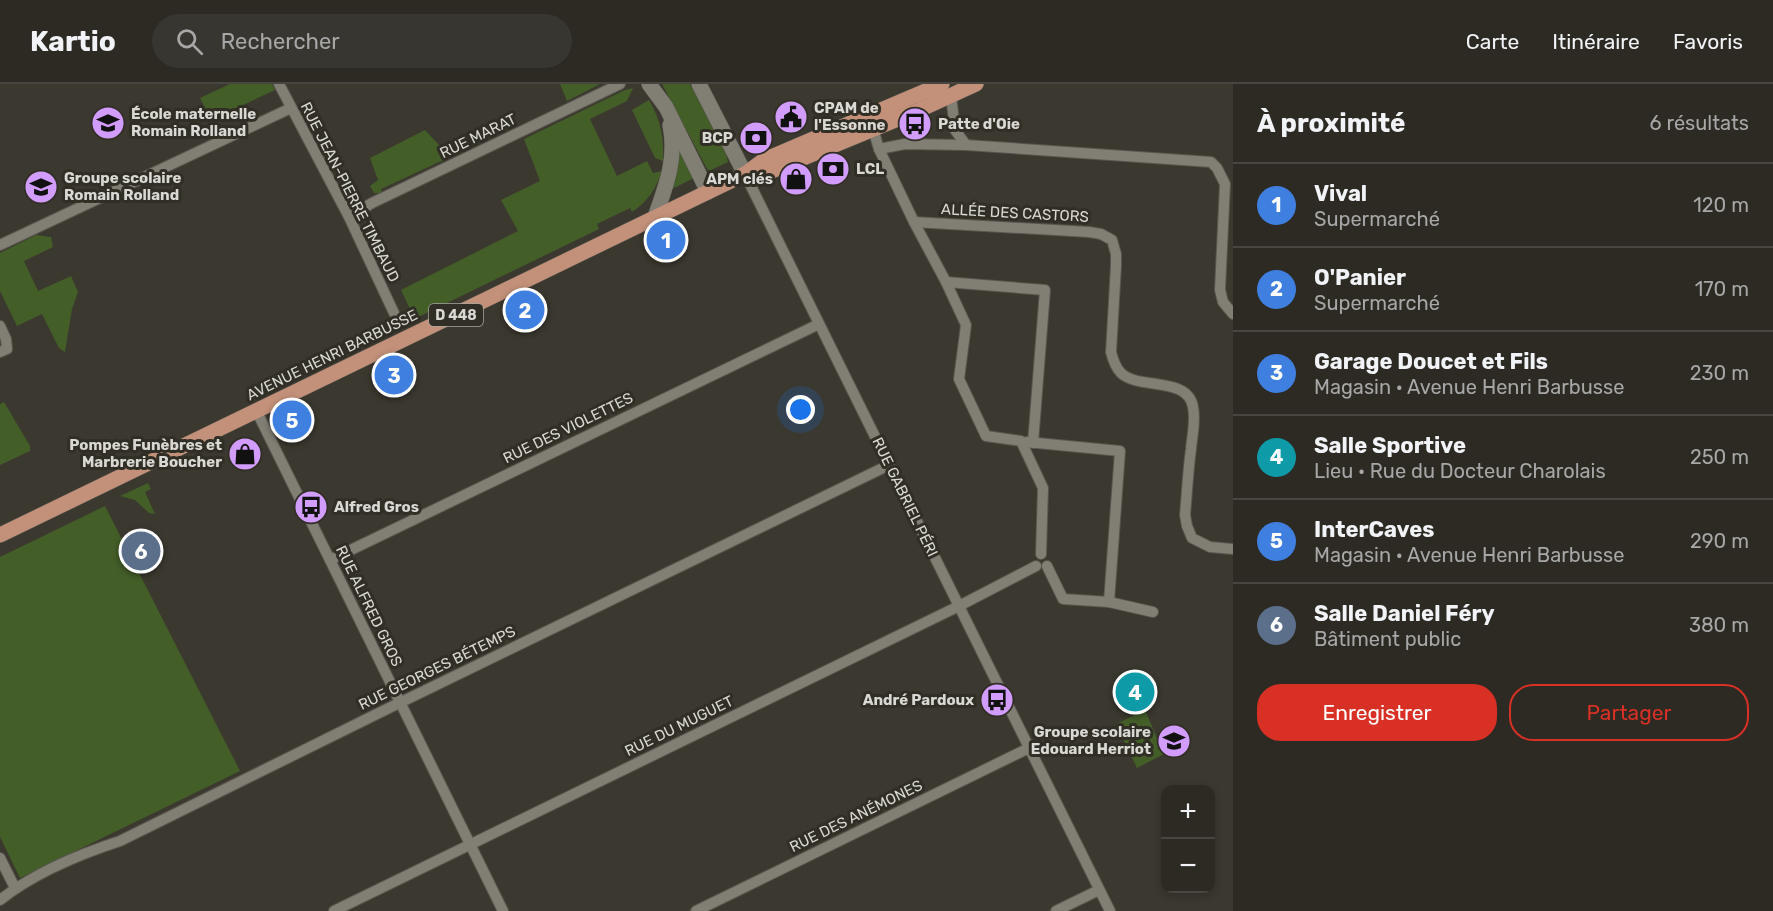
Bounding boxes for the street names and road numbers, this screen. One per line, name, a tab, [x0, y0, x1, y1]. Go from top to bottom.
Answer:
street label: RUE JEAN-PIERRE TIMBAUD	[297, 99, 403, 285]
street label: RUE MARAT	[437, 110, 519, 162]
street label: ALLÉE DES CASTORS	[941, 200, 1089, 226]
road number: D 448	[429, 304, 483, 326]
street label: AVENUE HENRI BARBUSSE	[244, 306, 420, 404]
street label: RUE DES VIOLETTES	[500, 389, 636, 467]
street label: RUE GABRIEL PÉRI	[868, 434, 942, 560]
street label: RUE ALFRED GROS	[332, 543, 406, 669]
street label: RUE GEORGES BÉTEMPS	[356, 622, 518, 714]
street label: RUE DU MUGUET	[622, 692, 737, 760]
street label: RUE DES ANÉMONES	[787, 776, 925, 856]

